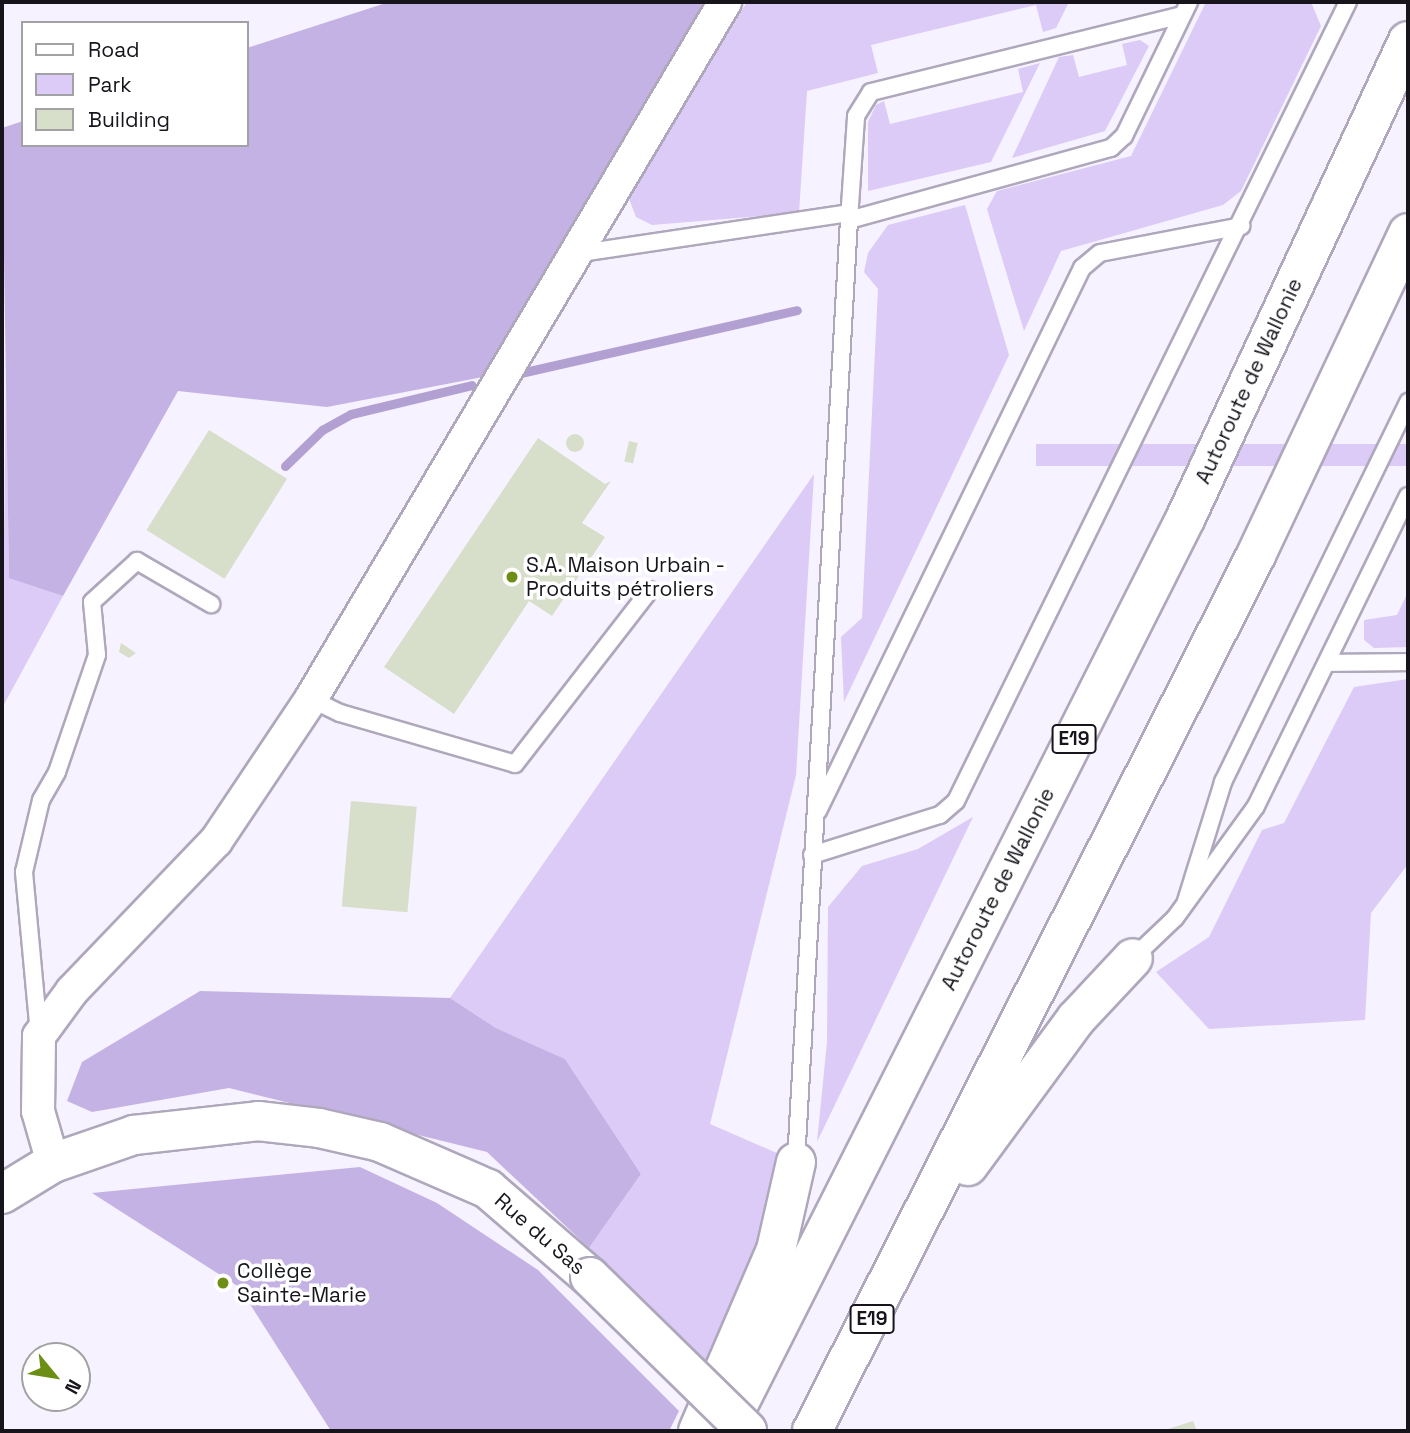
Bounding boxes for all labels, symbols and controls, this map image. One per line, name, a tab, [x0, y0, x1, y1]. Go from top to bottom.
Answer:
legend	[21, 21, 248, 147]
text: Road	[88, 36, 140, 63]
text: Park	[88, 71, 132, 98]
text: Building	[88, 106, 170, 133]
street label: Autoroute de Wallonie	[1190, 274, 1308, 488]
place label: S.A. Maison Urbain - Produits pétroliers	[526, 552, 726, 602]
marker: S.A. Maison Urbain - Produits pétroliers	[504, 569, 520, 585]
road number: E19	[1051, 724, 1097, 754]
street label: Autoroute de Wallonie	[936, 783, 1060, 995]
street label: Rue du Sas	[490, 1188, 590, 1280]
place label: Collège Sainte-Marie	[237, 1258, 367, 1308]
marker: Collège Sainte-Marie	[215, 1275, 231, 1291]
road number: E19	[849, 1303, 895, 1334]
north arrow	[21, 1342, 91, 1412]
text: N	[59, 1375, 87, 1399]

